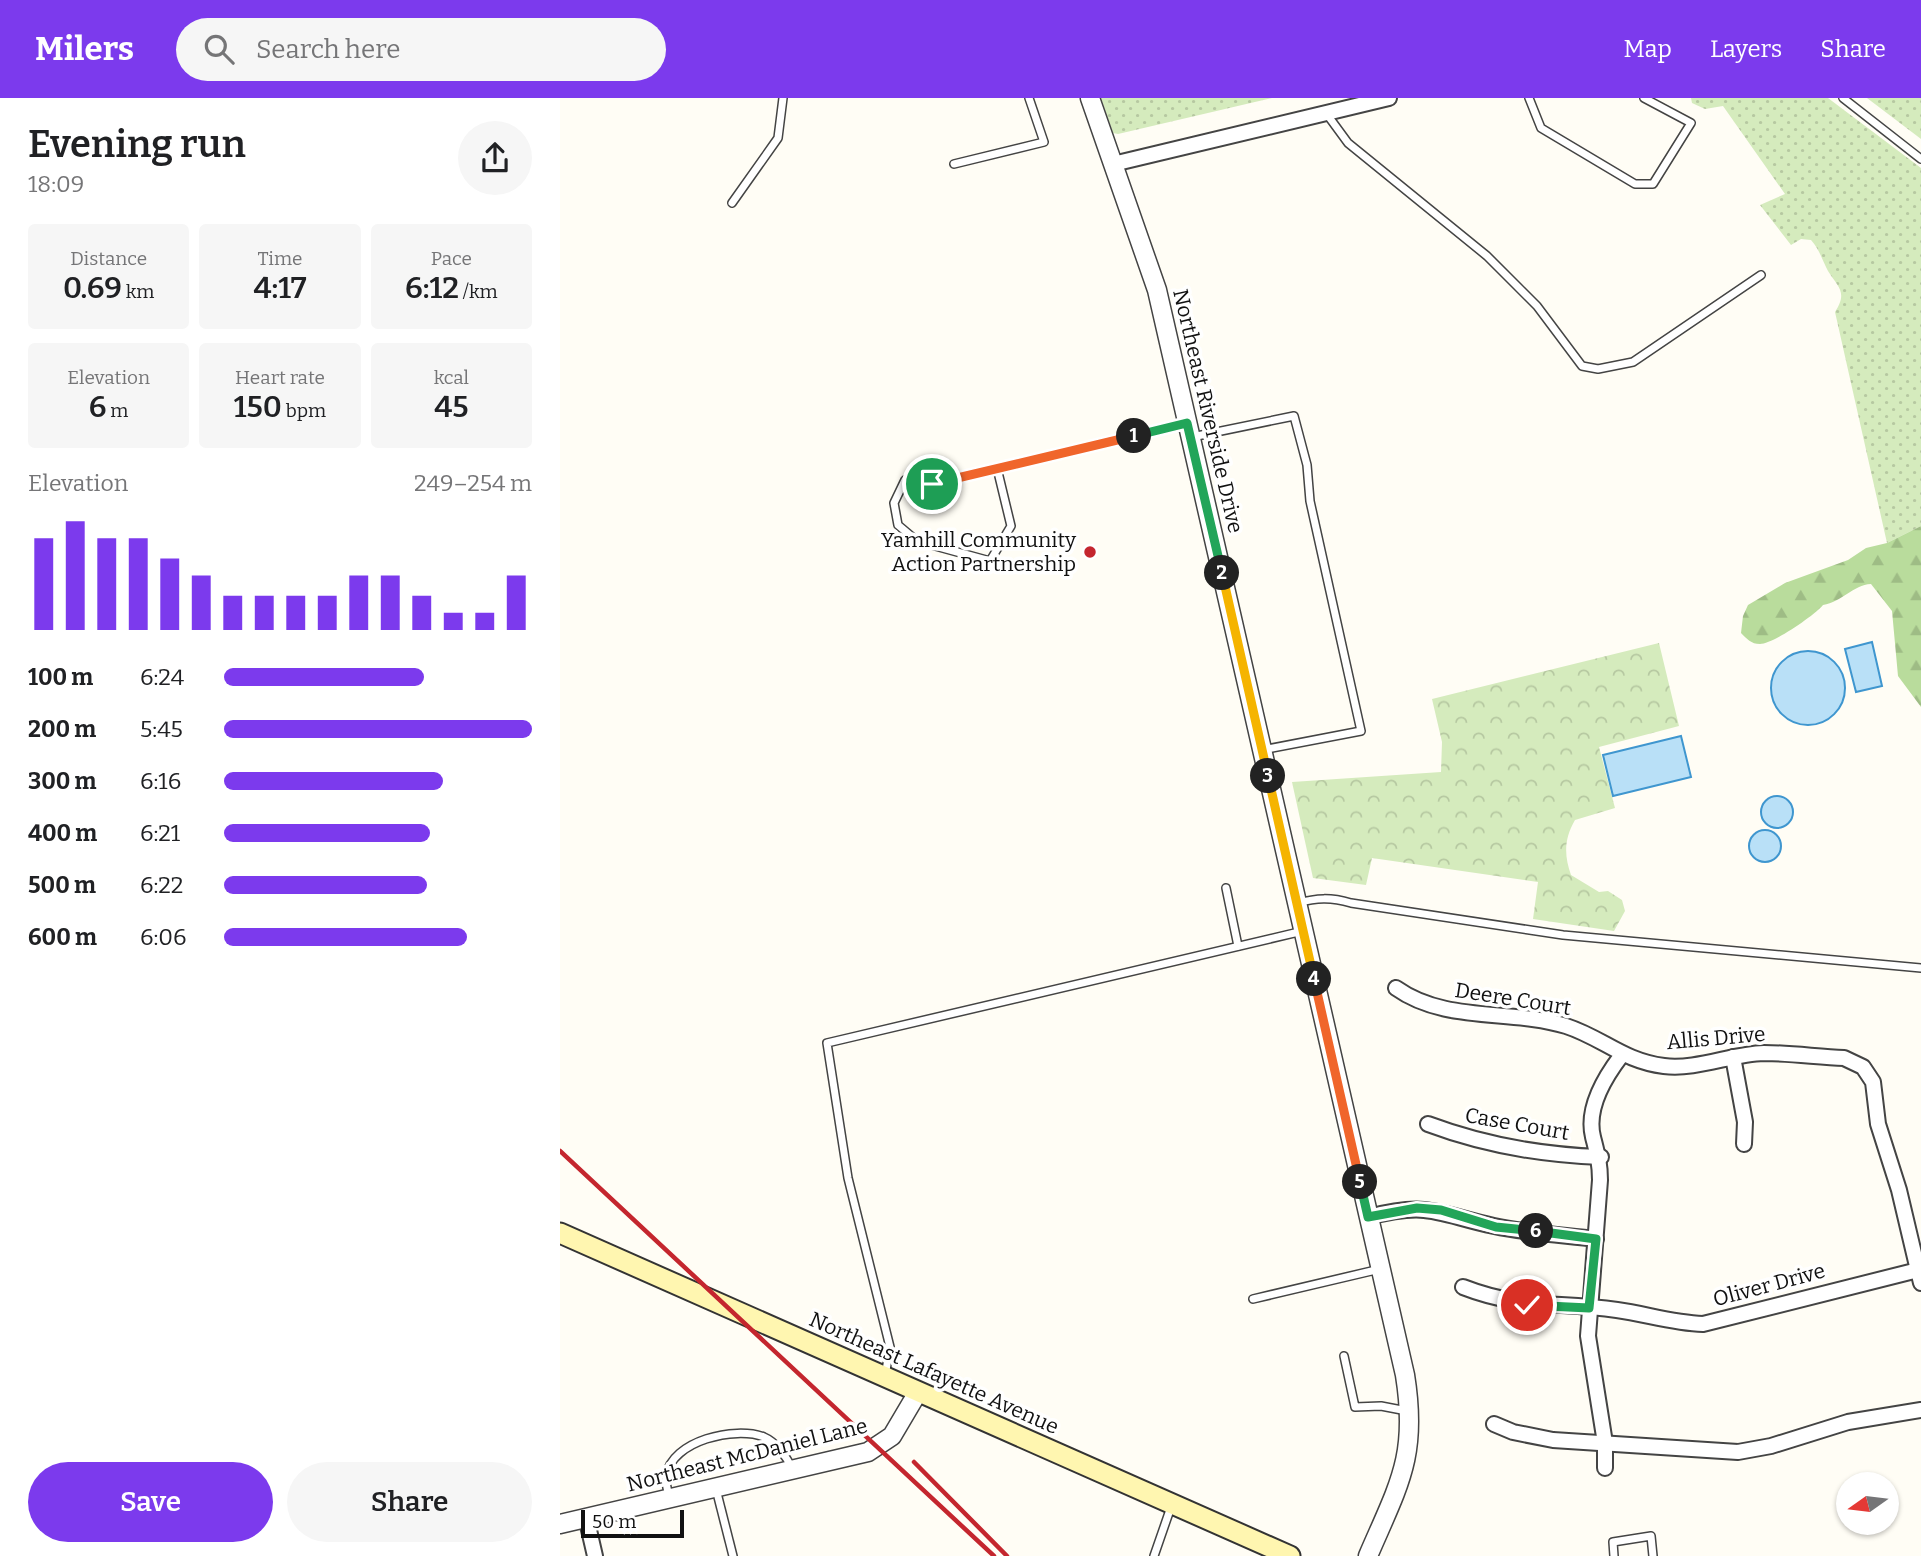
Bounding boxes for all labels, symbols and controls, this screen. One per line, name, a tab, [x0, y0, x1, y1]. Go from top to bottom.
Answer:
search box	[176, 18, 666, 81]
text: Milers	[35, 29, 134, 69]
icon: search	[200, 30, 238, 68]
text: Search here	[256, 34, 400, 65]
text: Map	[1624, 35, 1672, 63]
text: Layers	[1710, 35, 1782, 63]
text: Share	[1820, 35, 1886, 63]
text: Evening run	[28, 121, 246, 167]
button: share	[458, 121, 532, 195]
text: 18:09	[28, 170, 84, 198]
text: Distance	[70, 247, 147, 270]
text: Time	[258, 247, 302, 270]
text: Pace	[431, 247, 472, 270]
text: 0.69	[63, 270, 122, 306]
text: 4:17	[254, 270, 306, 306]
text: 6:12	[405, 270, 459, 306]
text: km	[122, 280, 154, 303]
text: /km	[459, 280, 498, 303]
street label: Northeast Riverside Drive	[1167, 286, 1249, 536]
text: Elevation	[67, 366, 150, 389]
text: Heart rate	[235, 366, 325, 389]
text: kcal	[434, 366, 469, 389]
text: 6	[89, 389, 107, 425]
text: 150	[234, 389, 282, 425]
text: 45	[434, 389, 468, 425]
text: m	[107, 399, 128, 422]
text: bpm	[282, 399, 326, 422]
pin: 1	[1116, 418, 1152, 454]
text: 1	[1129, 424, 1138, 447]
pin	[902, 454, 962, 514]
icon: arrive	[913, 465, 951, 503]
text: Elevation	[28, 469, 128, 497]
text: 249–254 m	[414, 469, 532, 497]
place label: Yamhill Community Action Partnership	[881, 527, 1077, 577]
marker: Yamhill Community Action Partnership	[1082, 544, 1098, 560]
pin: 2	[1204, 556, 1240, 590]
text: 2	[1216, 561, 1227, 584]
text: 100 m	[28, 663, 93, 691]
text: 6:24	[140, 663, 184, 691]
text: 200 m	[28, 715, 96, 743]
text: 5:45	[140, 715, 183, 743]
pin: 3	[1250, 758, 1286, 794]
text: 3	[1262, 764, 1273, 787]
text: 300 m	[28, 767, 97, 795]
text: 6:16	[140, 767, 181, 795]
text: 400 m	[28, 819, 97, 847]
text: 6:21	[140, 819, 180, 847]
text: 500 m	[28, 871, 96, 899]
text: 6:22	[140, 871, 183, 899]
text: 600 m	[28, 923, 97, 951]
text: 6:06	[140, 923, 187, 951]
pin: 4	[1296, 962, 1332, 996]
text: 4	[1308, 967, 1319, 990]
street label: Deere Court	[1453, 977, 1573, 1021]
street label: Allis Drive	[1666, 1021, 1766, 1055]
street label: Case Court	[1463, 1102, 1571, 1146]
pin: 5	[1342, 1164, 1378, 1200]
text: 5	[1354, 1170, 1365, 1193]
pin: 6	[1518, 1214, 1553, 1248]
text: 6	[1530, 1219, 1541, 1242]
street label: Oliver Drive	[1710, 1258, 1828, 1312]
pin	[1497, 1275, 1557, 1335]
icon: check	[1508, 1286, 1546, 1324]
street label: Northeast Lafayette Avenue	[805, 1306, 1063, 1440]
street label: Northeast McDaniel Lane	[624, 1413, 870, 1497]
button: Save	[28, 1462, 273, 1542]
button: Share	[287, 1462, 532, 1542]
north arrow	[1836, 1472, 1899, 1535]
map controls	[1836, 1472, 1899, 1535]
scale bar	[581, 1507, 684, 1539]
text: 50 m	[592, 1510, 636, 1533]

